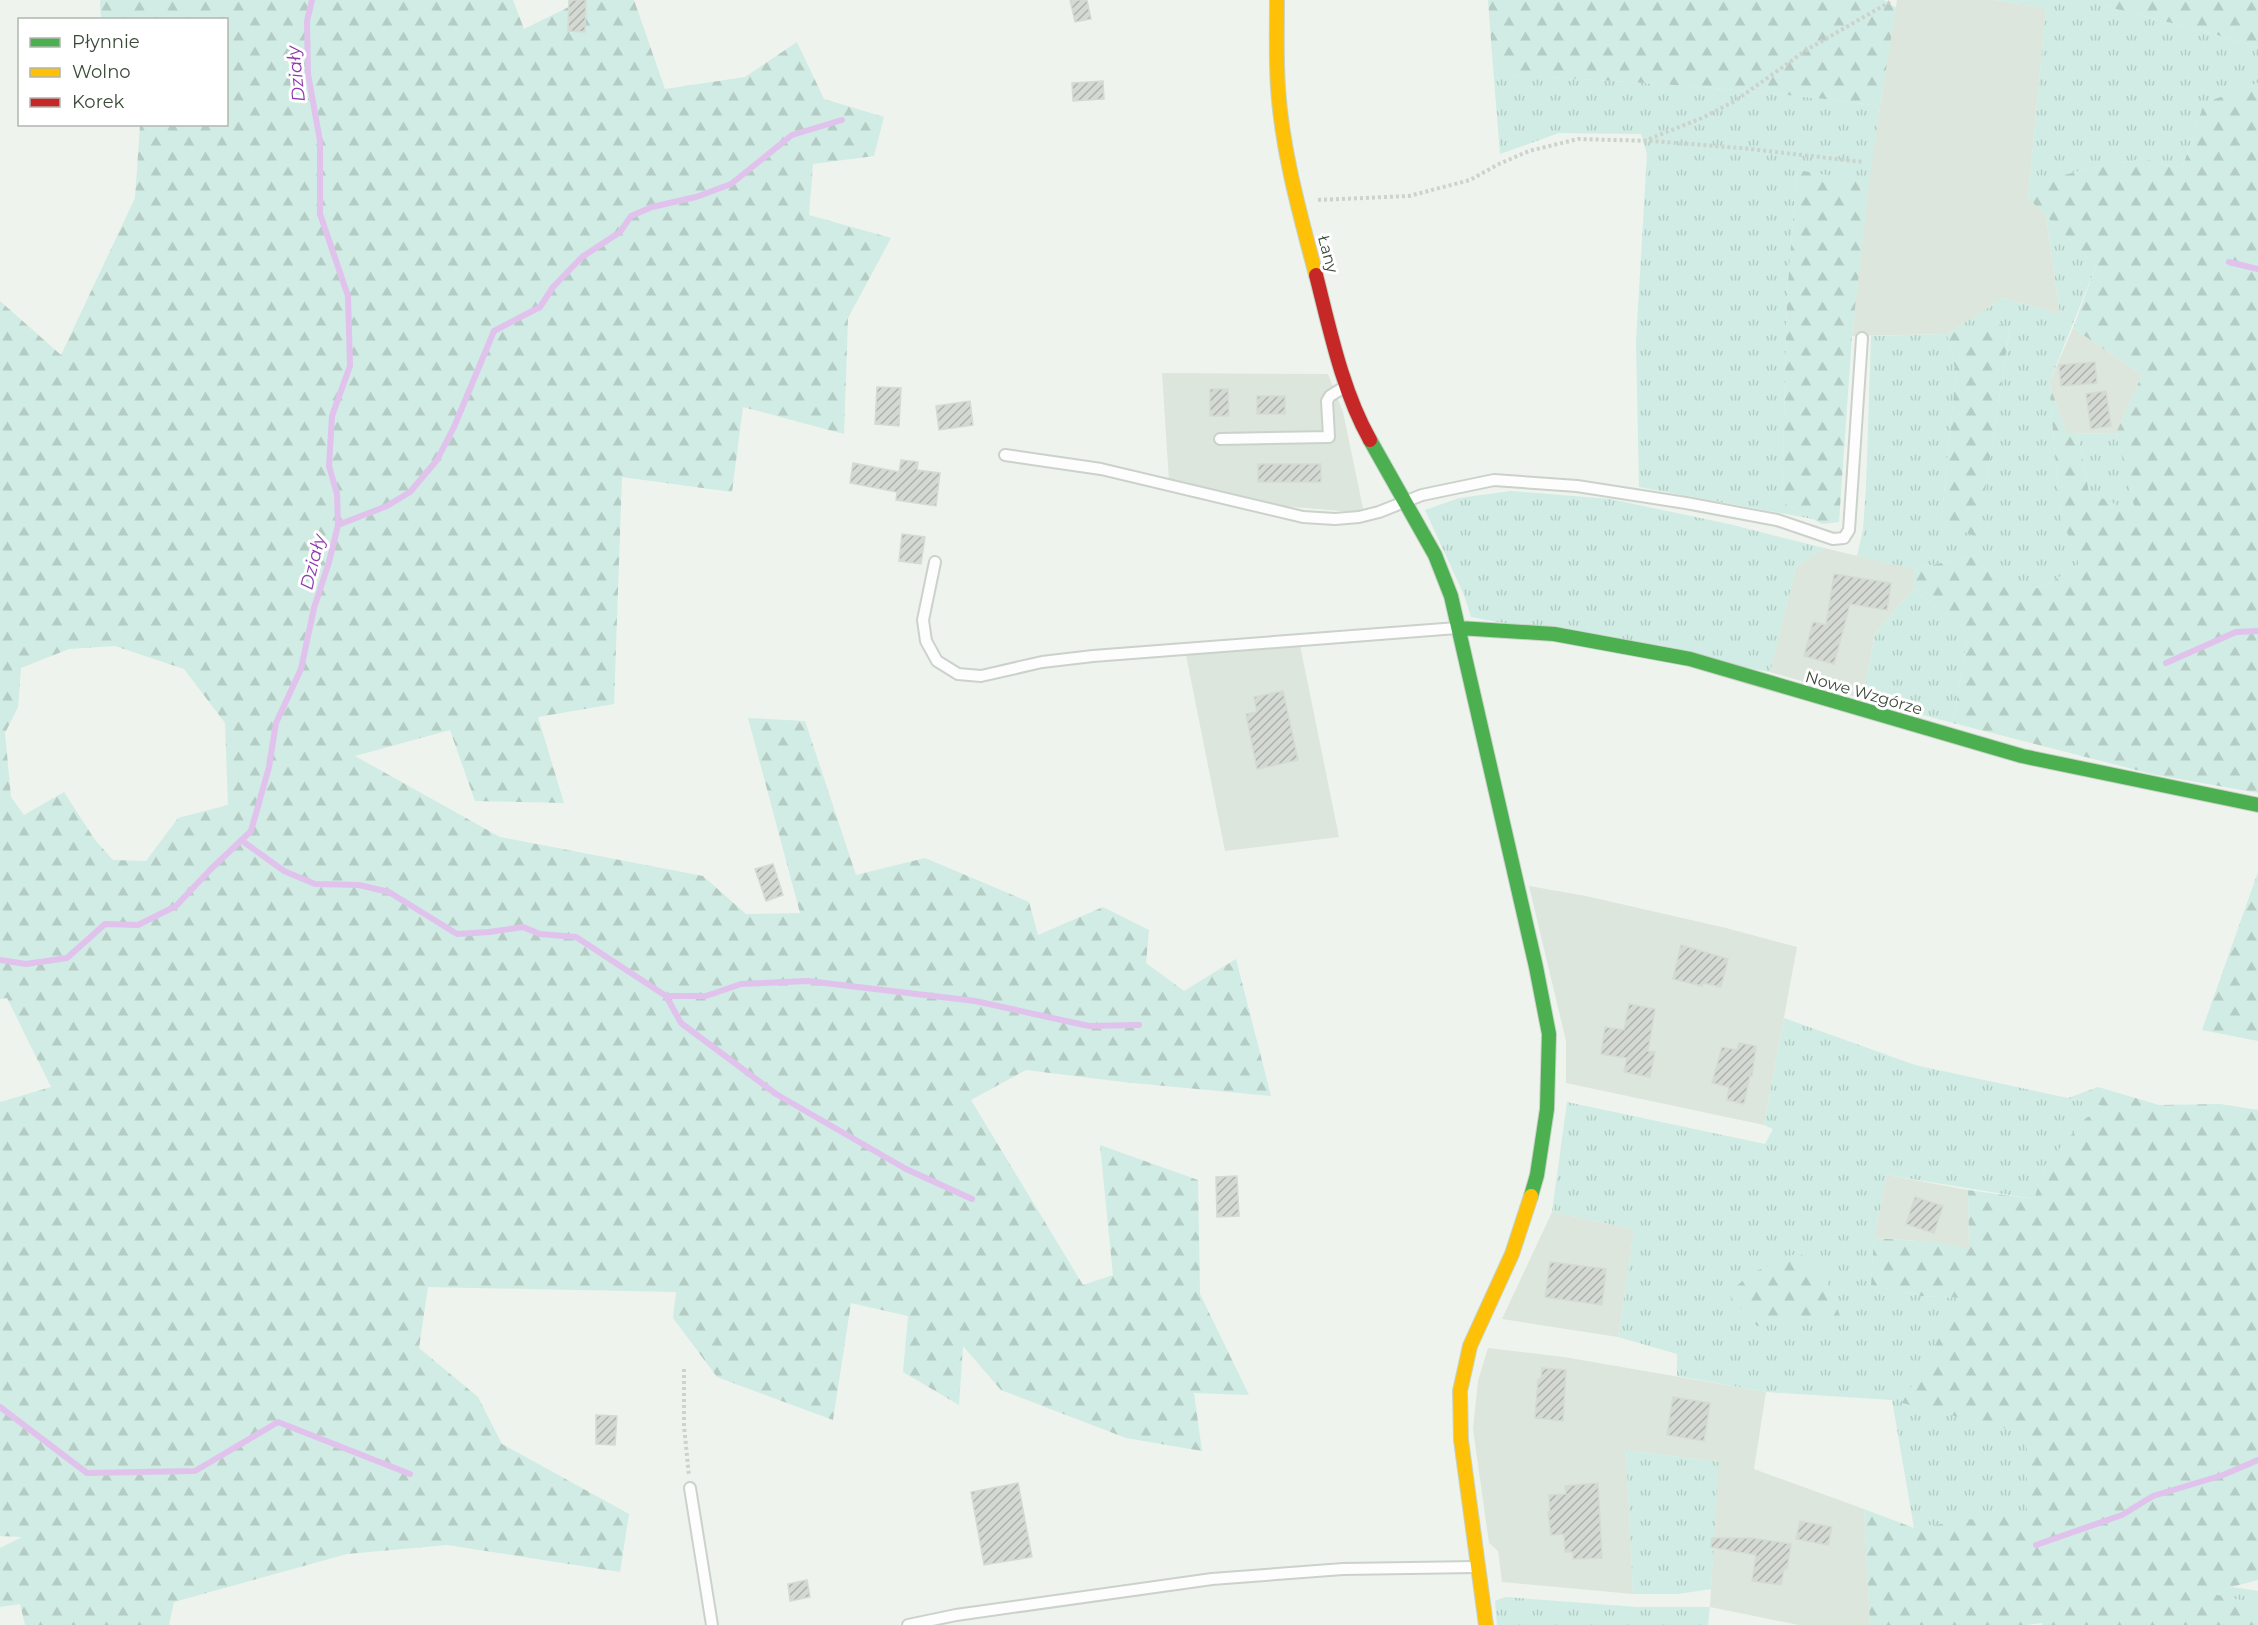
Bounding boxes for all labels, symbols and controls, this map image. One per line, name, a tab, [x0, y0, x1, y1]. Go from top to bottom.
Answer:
legend	[18, 18, 228, 126]
text: Płynnie	[72, 31, 140, 53]
water label: Działy	[282, 44, 310, 103]
text: Wolno	[72, 61, 131, 83]
text: Korek	[72, 91, 125, 113]
street label: Łany	[1314, 233, 1342, 275]
water label: Działy	[296, 531, 331, 592]
street label: Nowe Wzgórze	[1803, 667, 1925, 719]

